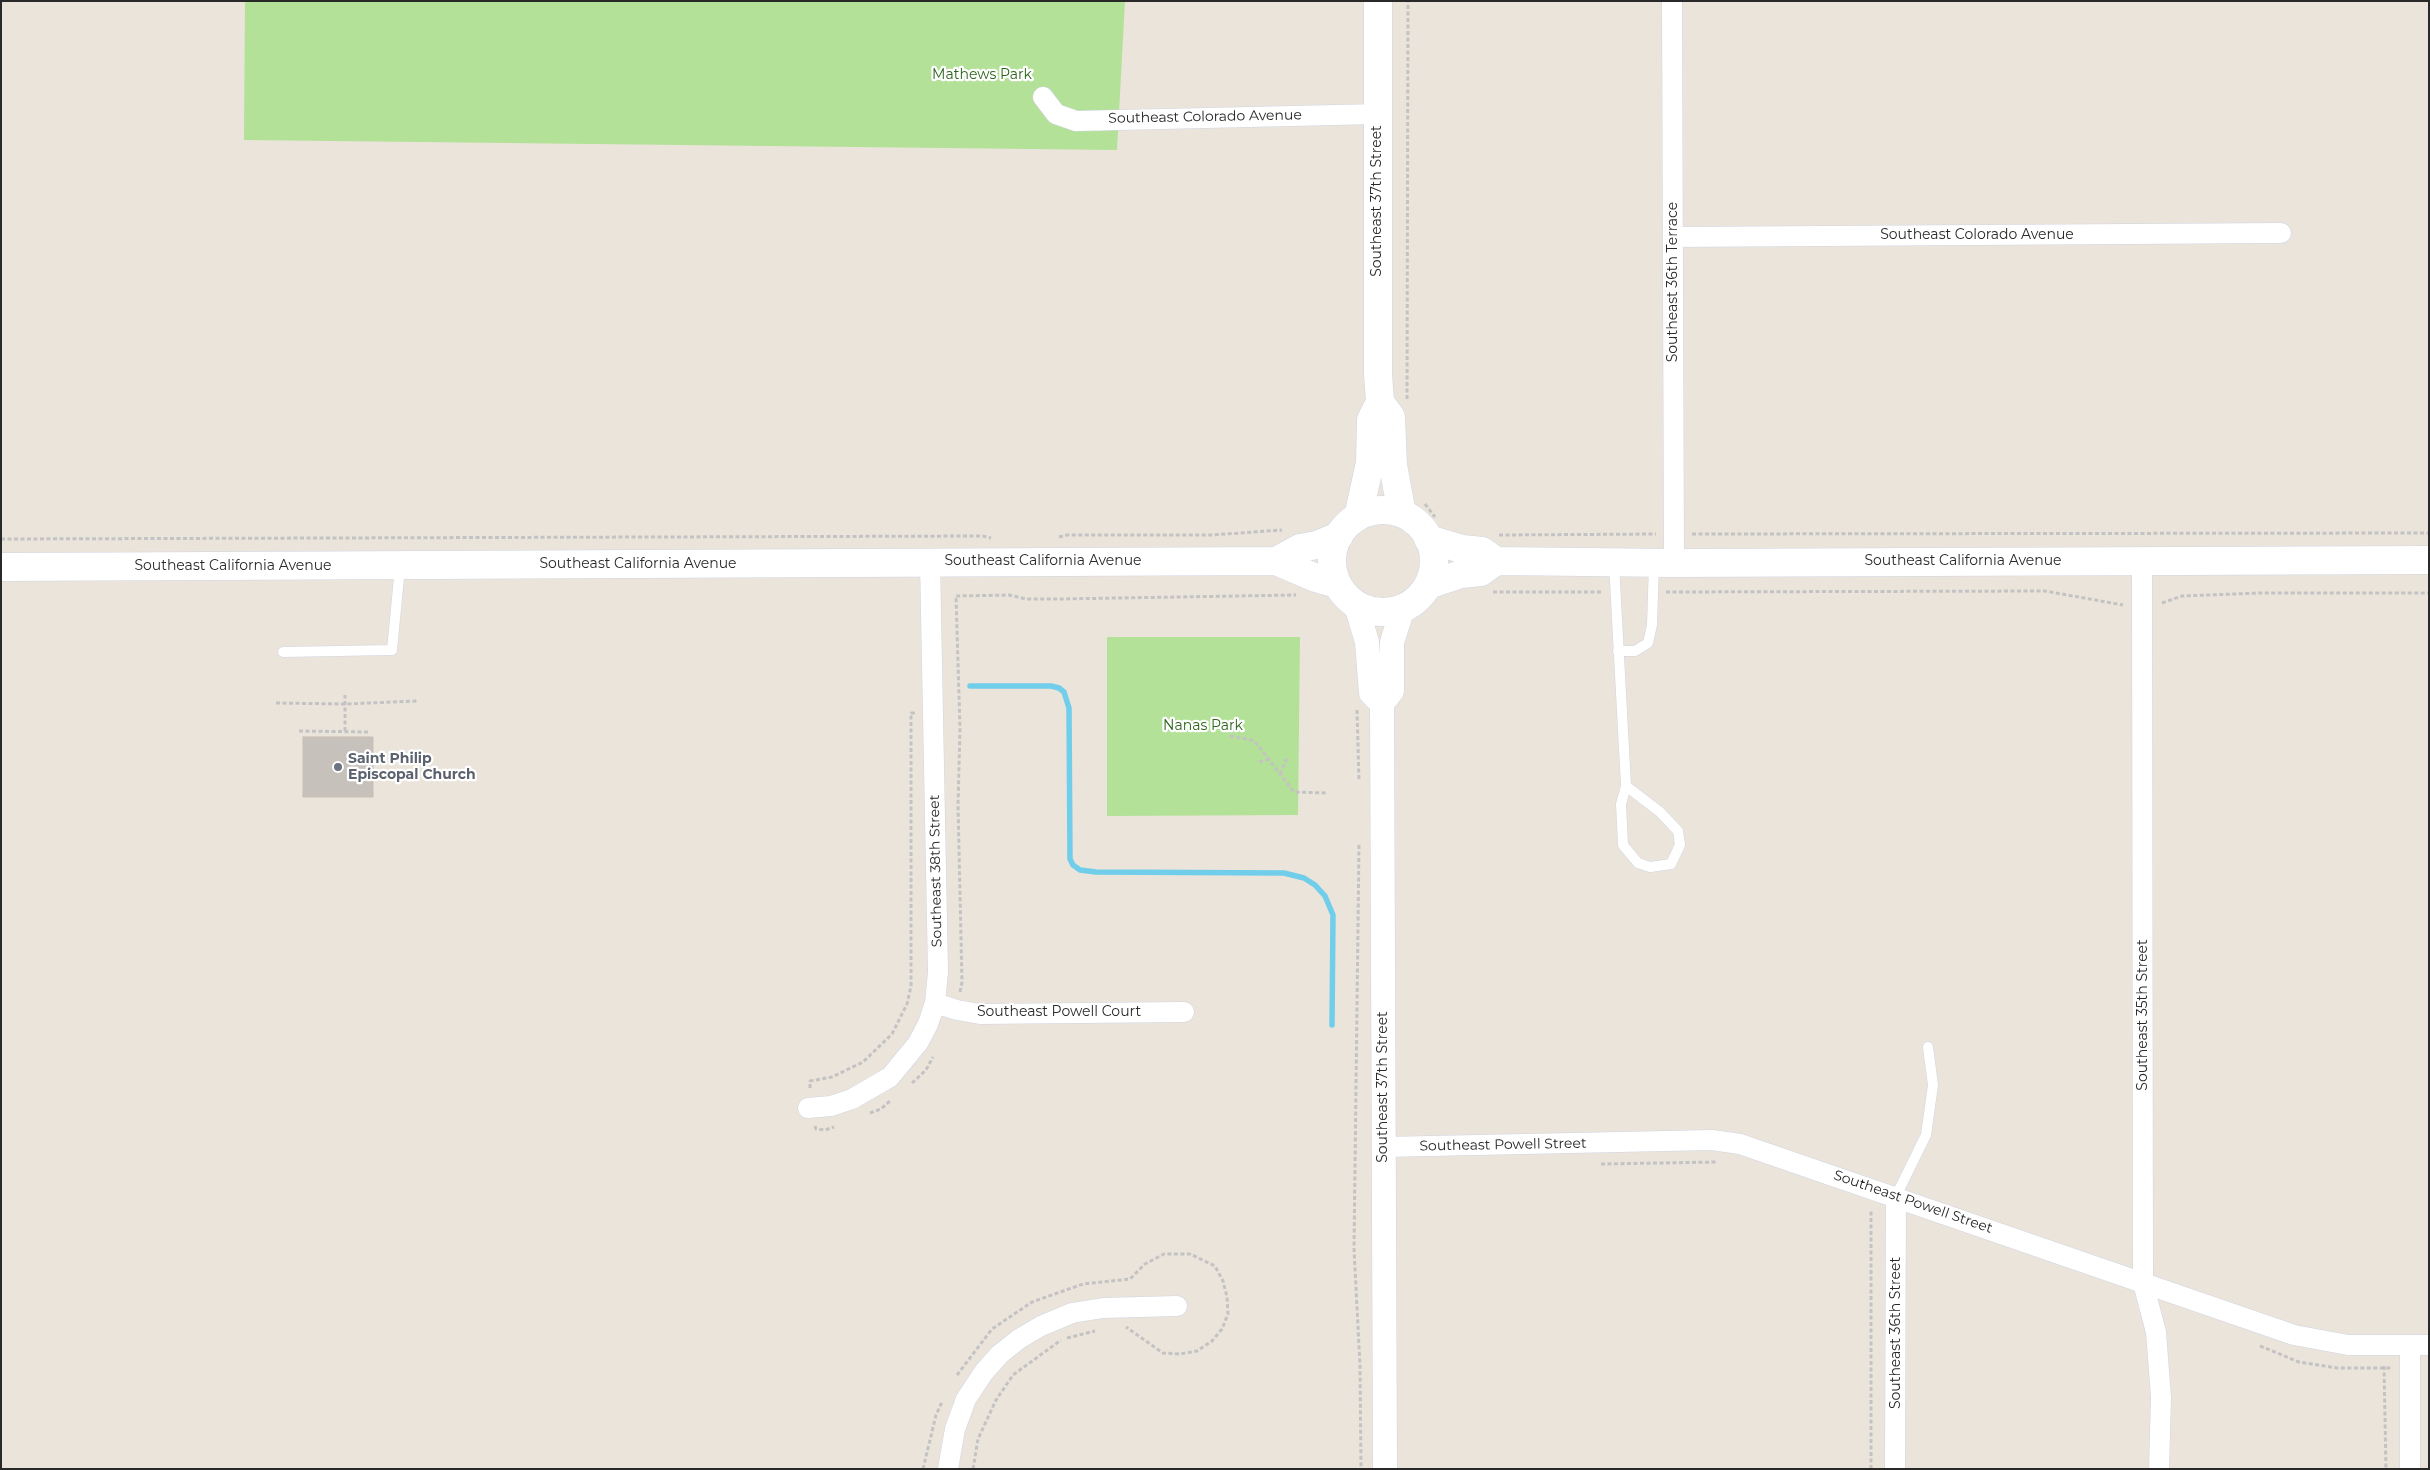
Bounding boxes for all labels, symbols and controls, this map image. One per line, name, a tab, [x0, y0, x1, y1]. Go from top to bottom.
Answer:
park label: Mathews Park	[932, 67, 1032, 83]
street label: Southeast Colorado Avenue	[1108, 107, 1302, 127]
street label: Southeast 37th Street	[1369, 125, 1385, 277]
street label: Southeast 36th Terrace	[1665, 202, 1681, 362]
street label: Southeast Colorado Avenue	[1880, 227, 2074, 243]
street label: Southeast California Avenue	[944, 553, 1142, 569]
street label: Southeast California Avenue	[1864, 553, 2062, 569]
street label: Southeast California Avenue	[539, 556, 737, 572]
street label: Southeast California Avenue	[134, 558, 332, 574]
park label: Nanas Park	[1163, 718, 1243, 734]
place label: Saint Philip Episcopal Church	[348, 751, 476, 784]
marker: Saint Philip Episcopal Church	[332, 761, 344, 773]
street label: Southeast 38th Street	[926, 795, 946, 947]
street label: Southeast 35th Street	[2135, 939, 2151, 1091]
street label: Southeast Powell Court	[977, 1004, 1141, 1020]
street label: Southeast 37th Street	[1375, 1011, 1391, 1163]
street label: Southeast Powell Street	[1419, 1135, 1587, 1155]
street label: Southeast Powell Street	[1831, 1167, 1995, 1237]
street label: Southeast 36th Street	[1888, 1257, 1904, 1409]

